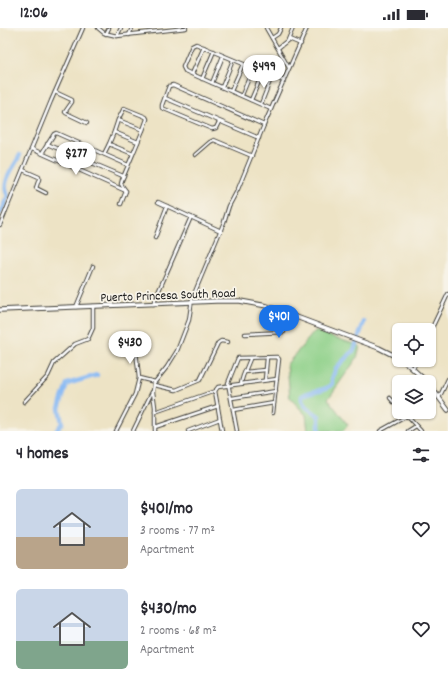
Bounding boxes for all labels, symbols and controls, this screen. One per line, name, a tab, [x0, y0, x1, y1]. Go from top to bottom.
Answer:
text: 12:06	[20, 3, 48, 25]
pin: $499	[240, 55, 288, 89]
text: $499	[252, 58, 276, 77]
pin: $277	[52, 142, 100, 176]
text: $277	[65, 145, 87, 164]
street label: Puerto Princesa South Road	[100, 285, 236, 308]
pin: $401	[255, 305, 303, 339]
text: $401	[268, 308, 290, 327]
map controls	[392, 323, 436, 419]
button: locate	[392, 323, 436, 367]
pin: $430	[106, 331, 154, 365]
text: $430	[118, 334, 142, 353]
button: layers	[392, 375, 436, 419]
text: 4 homes	[16, 443, 69, 467]
icon: filters	[410, 444, 432, 466]
text: $401/mo	[140, 498, 193, 522]
icon: home	[48, 505, 96, 553]
icon: heart	[410, 518, 432, 540]
text: 3 rooms · 77 m²	[140, 522, 215, 541]
text: Apartment	[140, 541, 194, 560]
text: $430/mo	[140, 598, 197, 622]
icon: home	[48, 605, 96, 653]
icon: heart	[410, 618, 432, 640]
text: 2 rooms · 68 m²	[140, 622, 217, 641]
text: Apartment	[140, 641, 194, 660]

